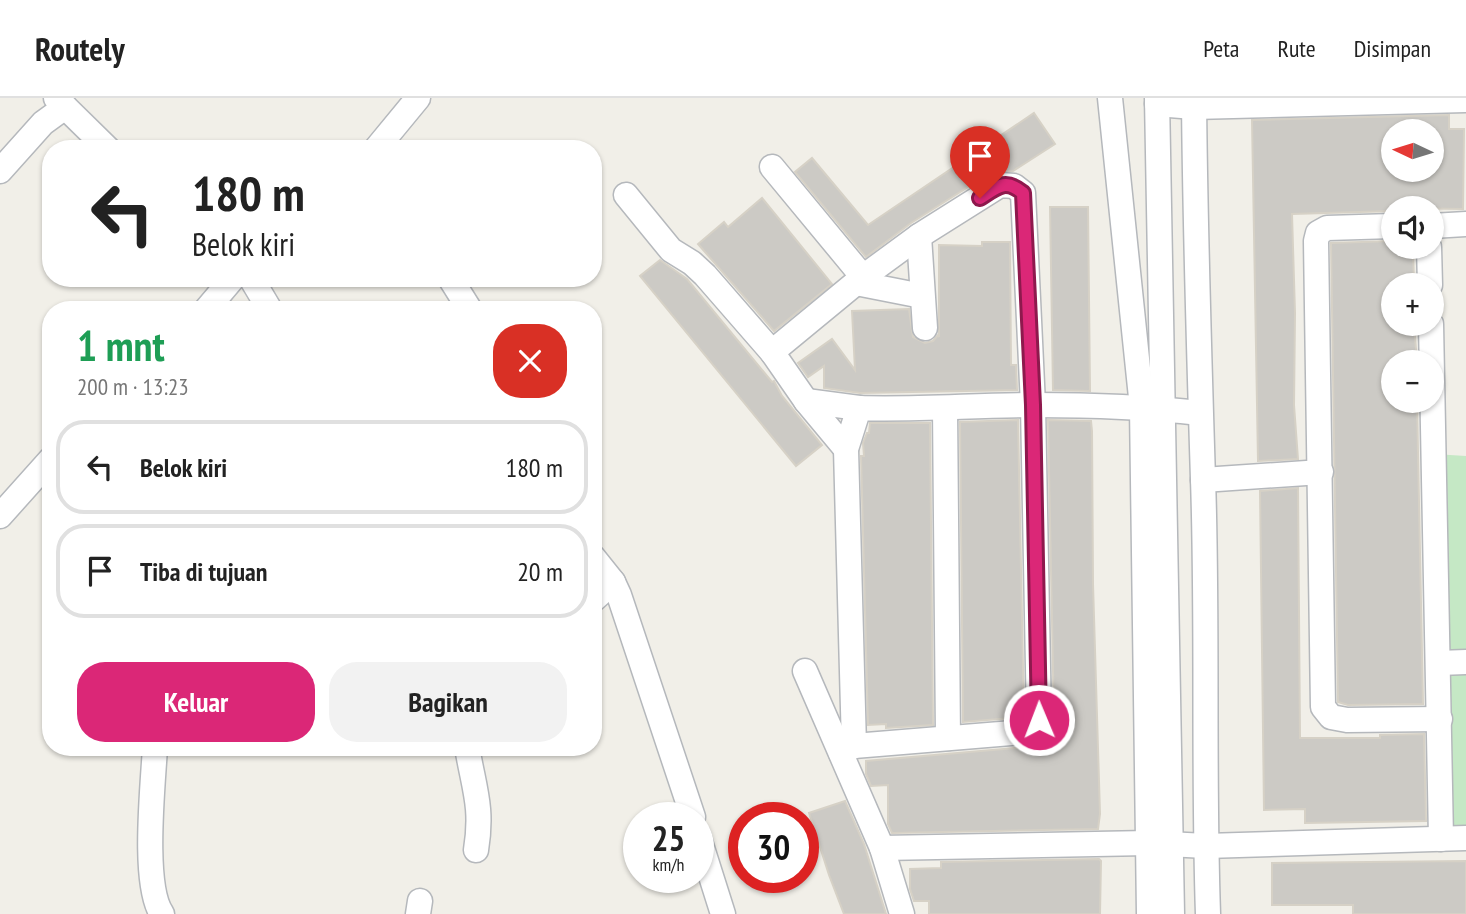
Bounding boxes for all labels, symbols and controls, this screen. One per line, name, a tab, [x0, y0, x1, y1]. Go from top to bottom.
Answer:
text: Routely	[35, 27, 125, 70]
text: Peta	[1203, 33, 1239, 64]
text: Rute	[1277, 33, 1316, 64]
text: Disimpan	[1354, 33, 1431, 64]
north arrow	[1381, 119, 1444, 182]
map controls	[1381, 119, 1444, 413]
pin	[950, 126, 1010, 198]
icon: arrive	[961, 137, 999, 175]
text: 180 m	[192, 161, 305, 225]
icon: left	[77, 168, 168, 259]
button: sound	[1381, 196, 1444, 259]
text: Belok kiri	[192, 223, 295, 265]
button: +	[1381, 273, 1444, 336]
text: 1 mnt	[77, 318, 165, 373]
button: close	[493, 324, 567, 398]
button: −	[1381, 350, 1444, 413]
text: 200 m · 13:23	[77, 372, 189, 401]
icon: left	[81, 448, 119, 486]
text: Belok kiri	[140, 451, 227, 484]
text: 180 m	[505, 451, 563, 484]
icon: arrive	[81, 552, 119, 590]
text: Tiba di tujuan	[140, 555, 268, 588]
text: 20 m	[517, 555, 563, 588]
button: Keluar	[77, 662, 315, 742]
button: Bagikan	[329, 662, 567, 742]
position arrow	[1002, 683, 1076, 757]
speed limit sign: 30	[728, 802, 819, 893]
text: 25	[652, 815, 685, 861]
text: km/h	[653, 853, 684, 876]

